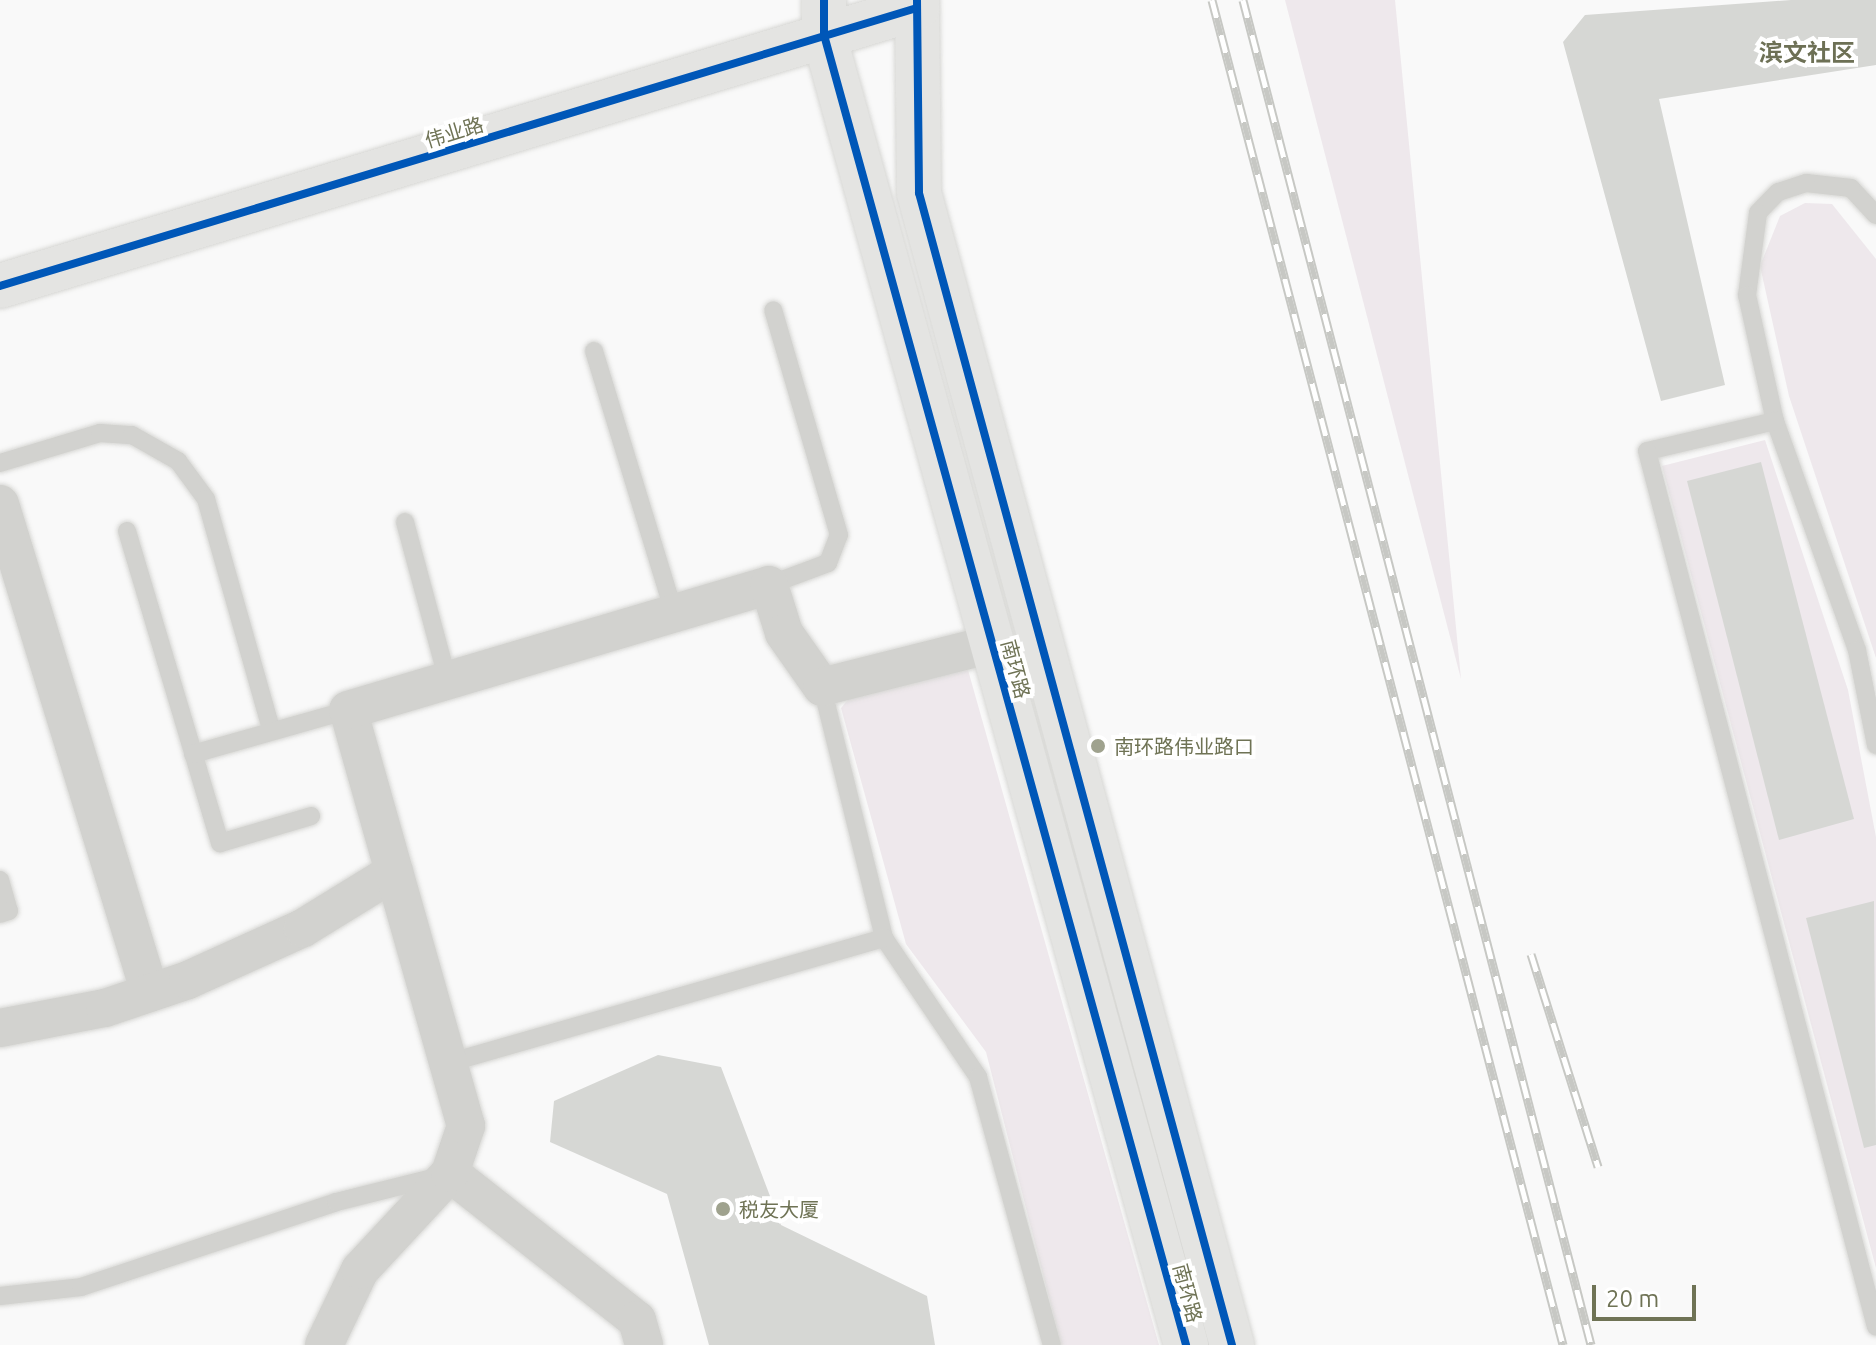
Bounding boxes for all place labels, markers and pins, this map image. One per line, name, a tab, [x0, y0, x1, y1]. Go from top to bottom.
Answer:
place label: 南环路伟业路口	[1114, 734, 1254, 758]
marker: 南环路伟业路口	[1089, 737, 1107, 755]
place label: 税友大厦	[739, 1197, 819, 1221]
marker: 税友大厦	[714, 1200, 732, 1218]

